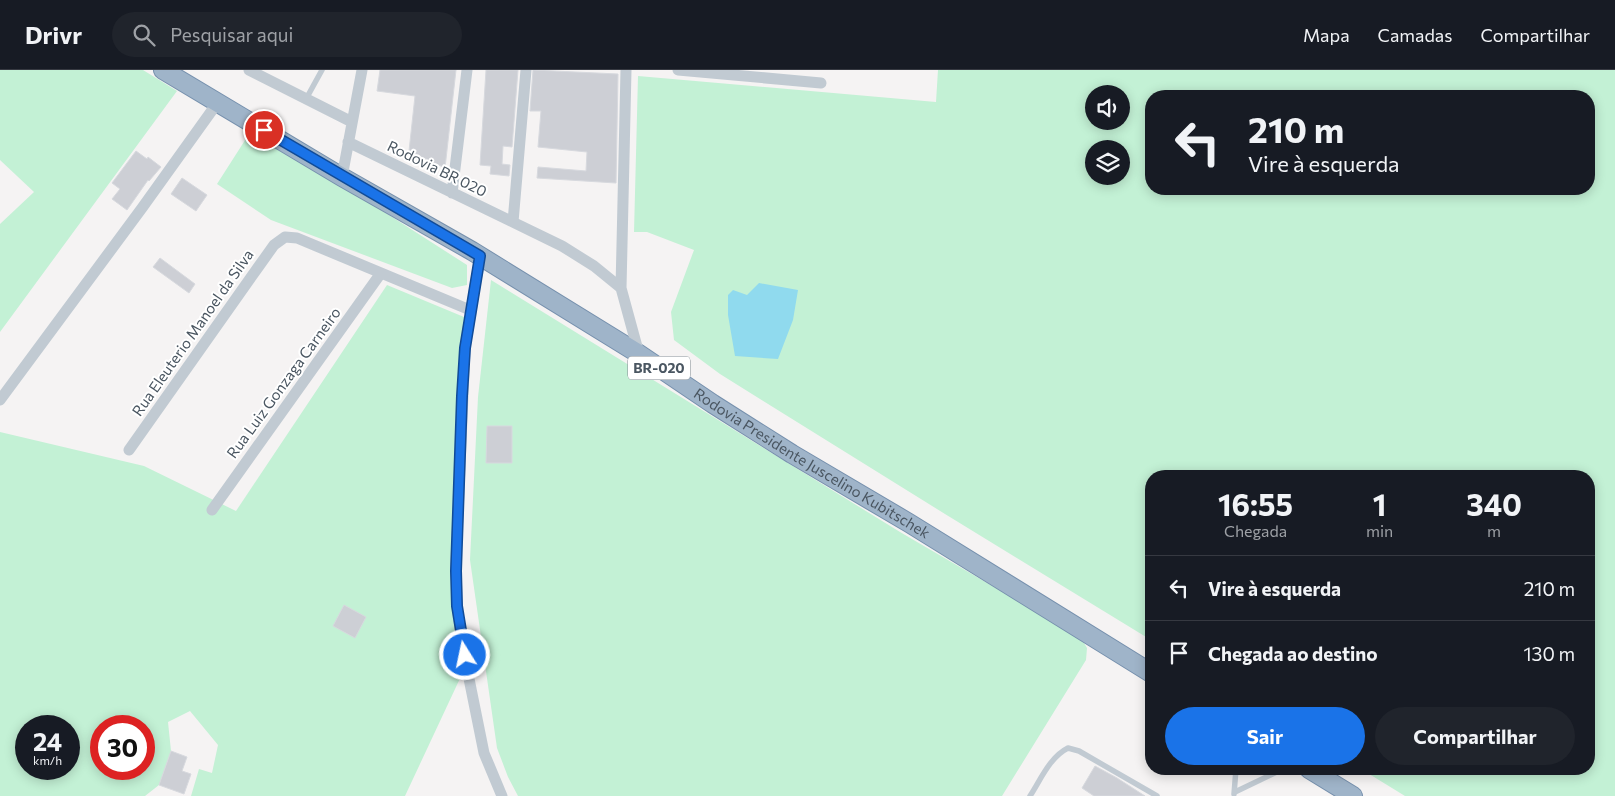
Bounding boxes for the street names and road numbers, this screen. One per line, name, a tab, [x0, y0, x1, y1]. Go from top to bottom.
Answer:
street label: Rodovia BR 020	[385, 136, 490, 200]
street label: Rua Eleuterio Manoel da Silva	[128, 246, 257, 419]
street label: Rua Luiz Gonzaga Carneiro	[222, 303, 344, 461]
road number: BR-020	[628, 356, 690, 380]
street label: Rodovia Presidente Juscelino Kubitschek	[691, 384, 933, 542]

